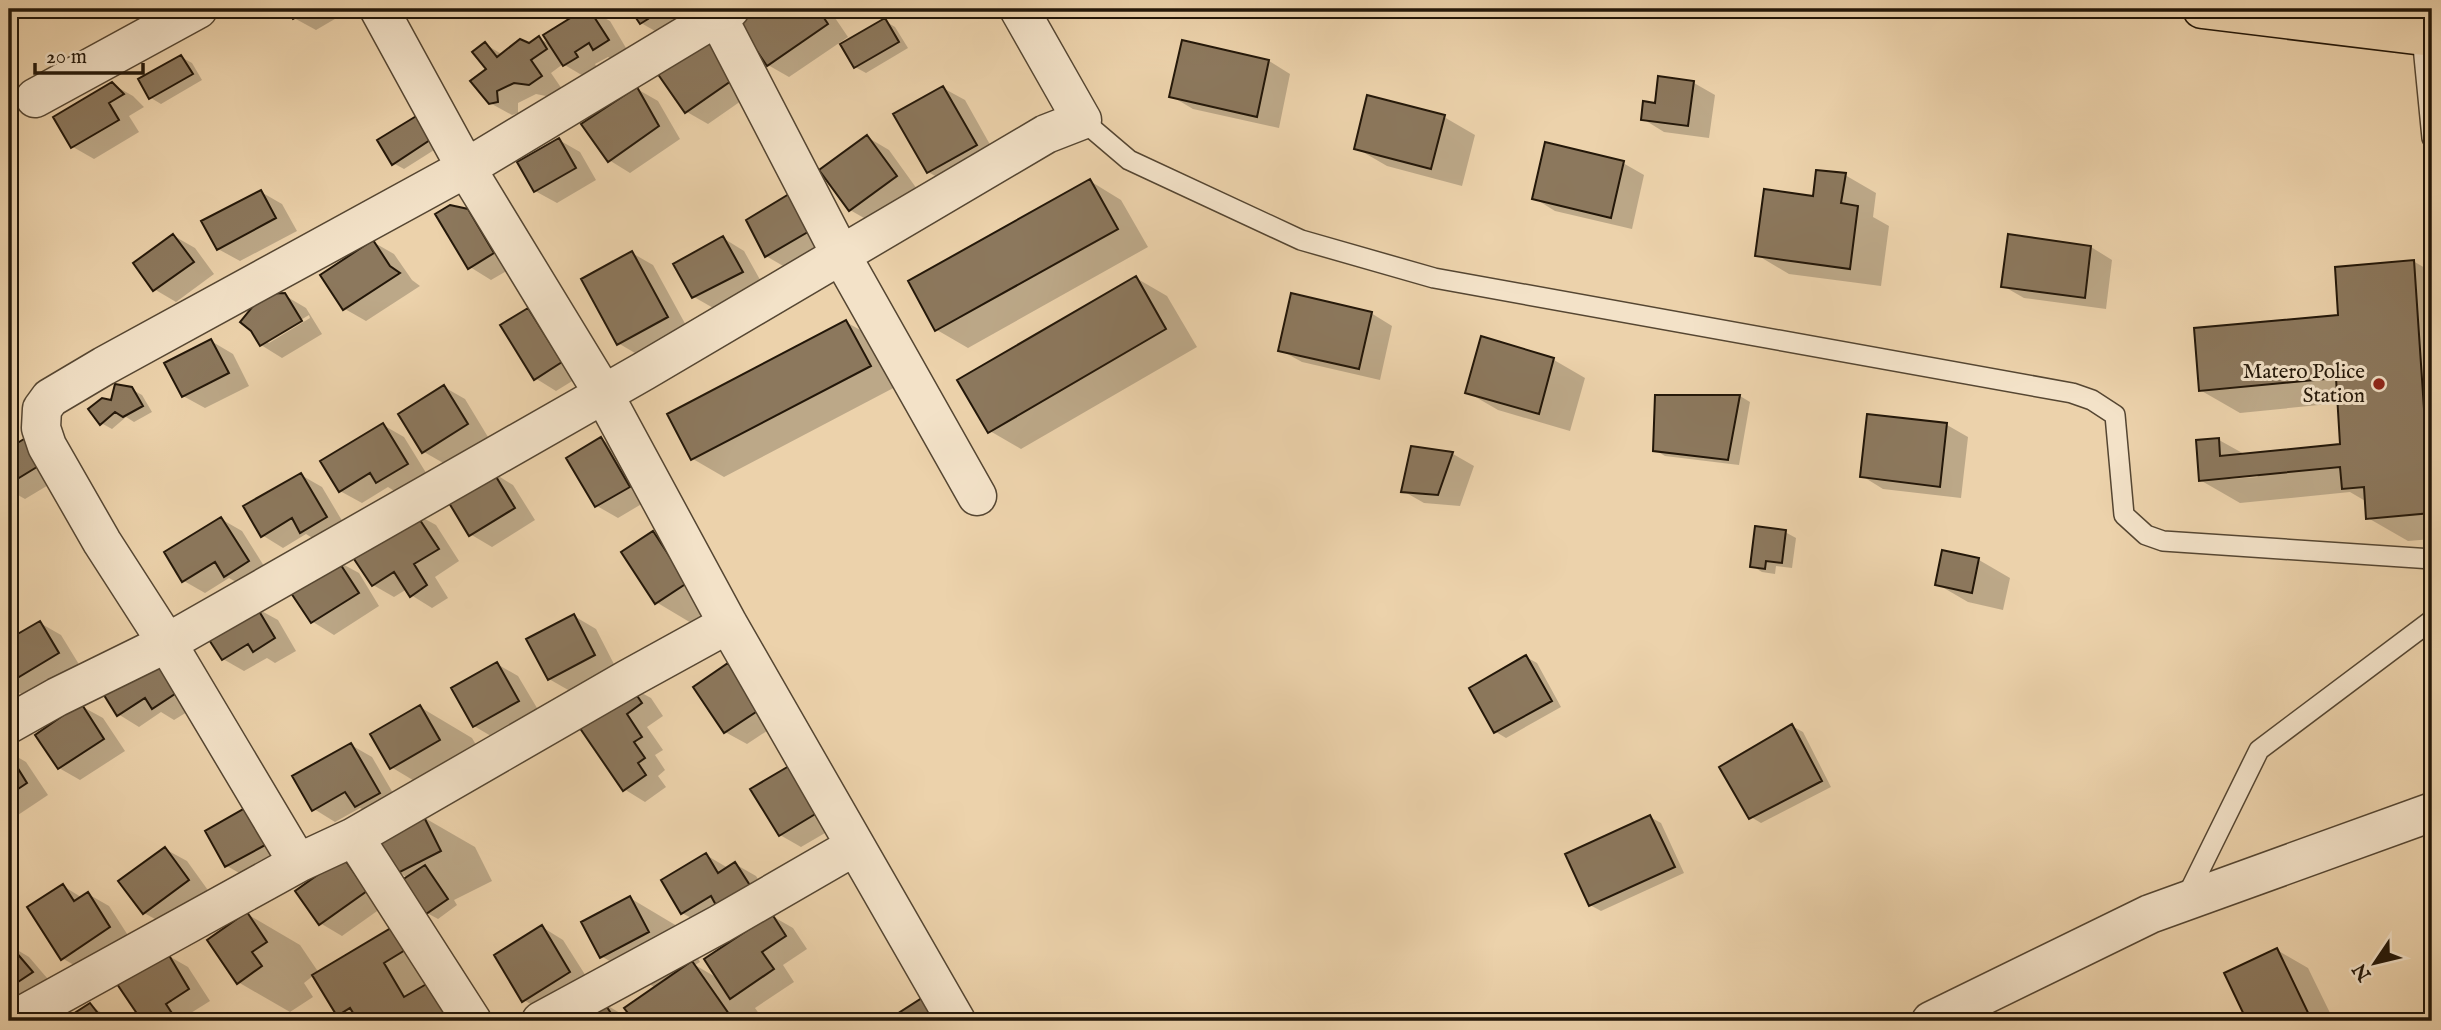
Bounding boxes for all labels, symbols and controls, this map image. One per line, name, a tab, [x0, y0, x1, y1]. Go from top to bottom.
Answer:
scale bar	[35, 32, 144, 76]
text: 20 m	[46, 44, 87, 71]
place label: Matero Police Station	[2243, 359, 2365, 410]
marker: Matero Police Station	[2371, 376, 2387, 392]
north arrow	[2340, 928, 2410, 998]
text: N	[2348, 958, 2378, 986]

